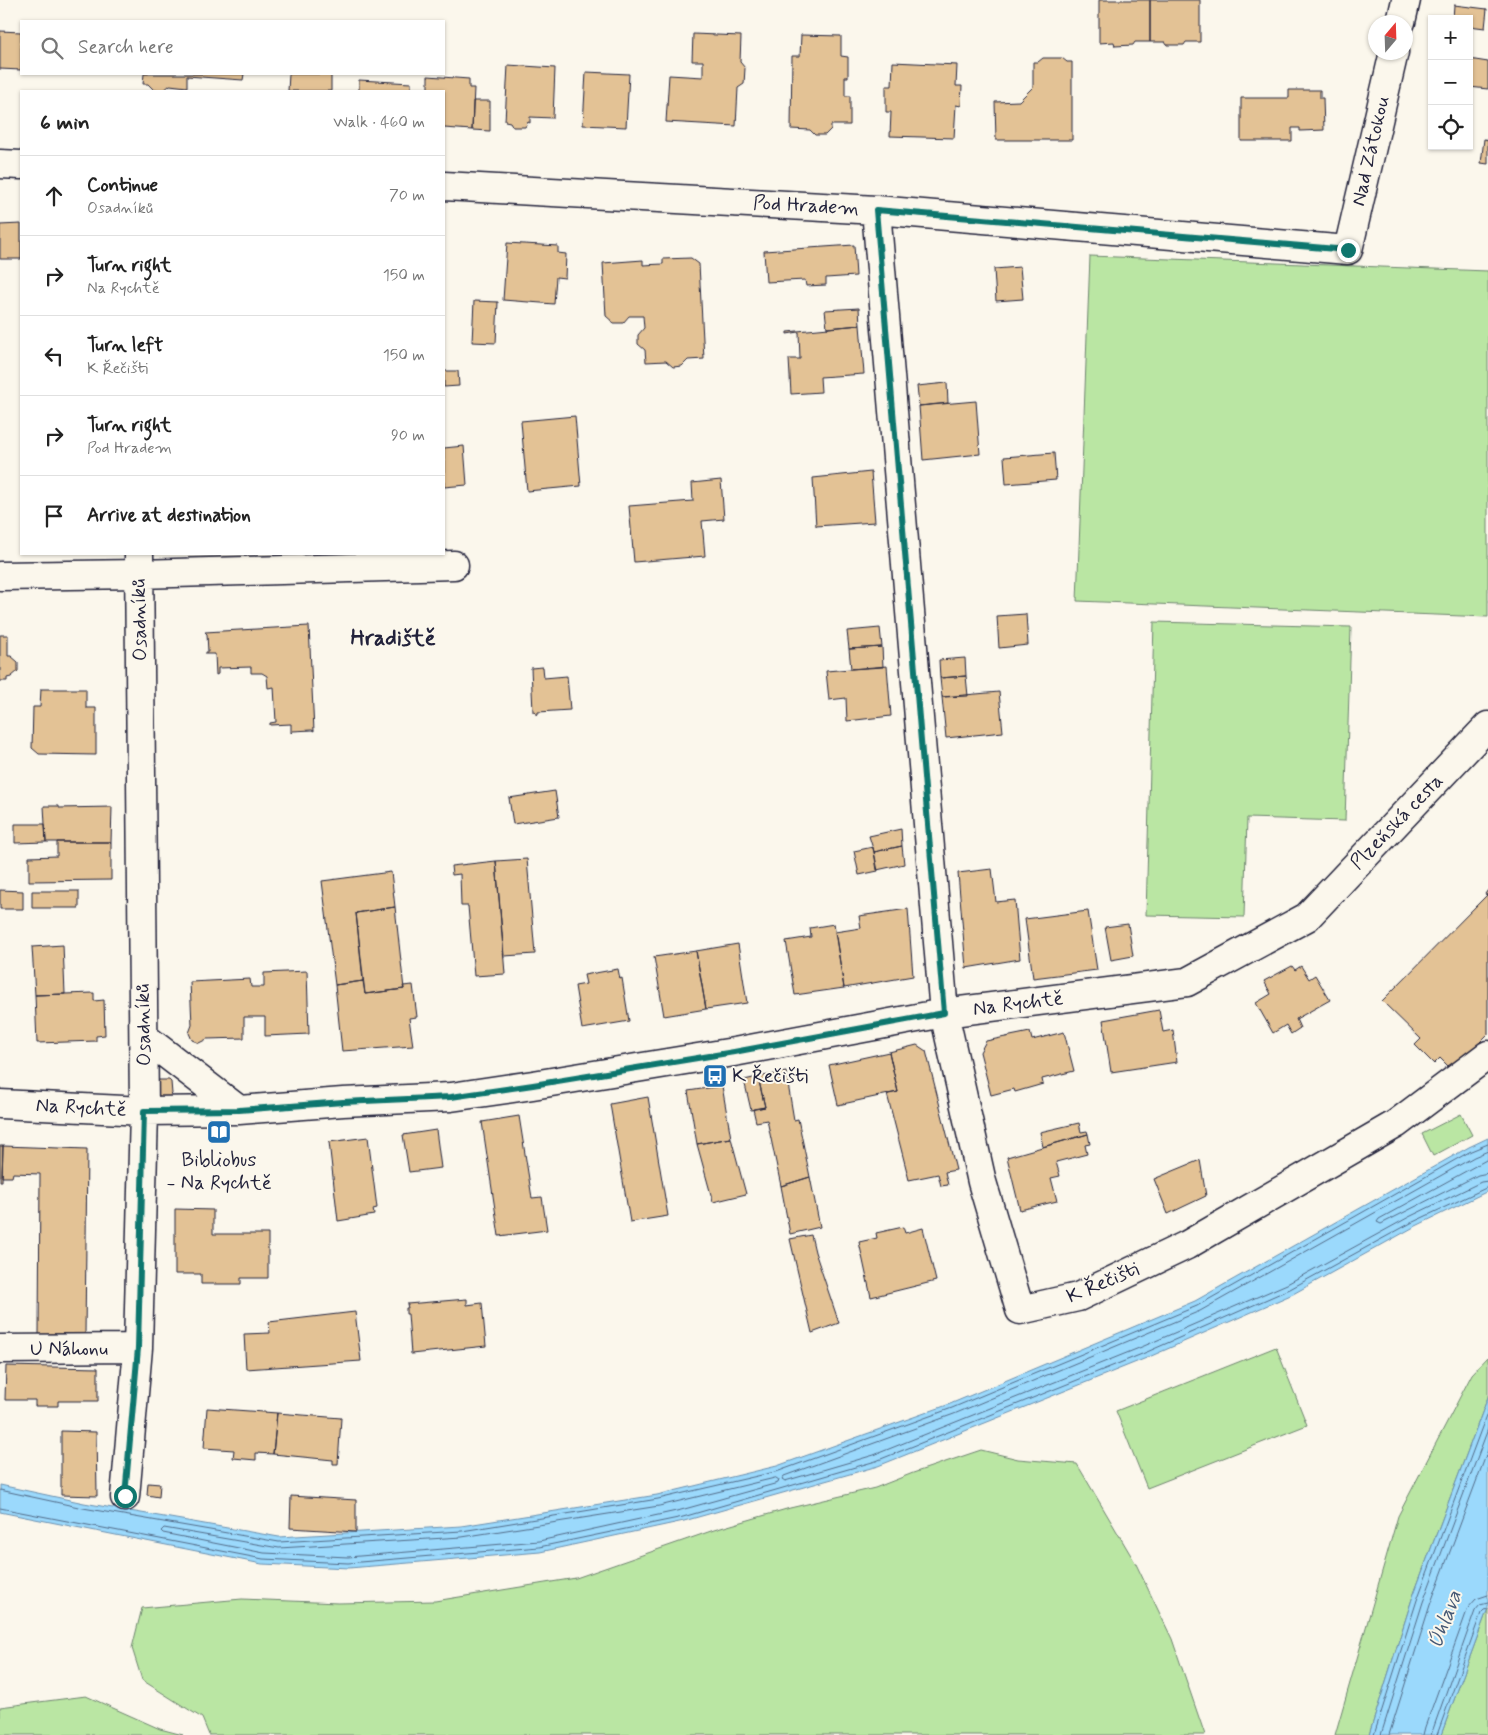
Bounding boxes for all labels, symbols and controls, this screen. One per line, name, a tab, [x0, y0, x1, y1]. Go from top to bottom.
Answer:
north arrow	[1368, 15, 1413, 60]
map controls	[1428, 15, 1473, 150]
button: +	[1428, 15, 1473, 60]
search box	[20, 20, 445, 75]
icon: search	[38, 34, 66, 62]
text: Search here	[78, 35, 174, 60]
button: −	[1428, 60, 1473, 105]
street label: Nad Zátokou	[1345, 93, 1397, 209]
button: locate	[1428, 105, 1473, 150]
text: 6 min	[40, 109, 90, 137]
text: Walk · 460 m	[333, 112, 425, 133]
text: Continue	[87, 173, 158, 198]
icon: ahead	[40, 182, 68, 210]
text: 70 m	[389, 185, 425, 206]
street label: Pod Hradem	[752, 190, 860, 222]
text: Osadníků	[87, 198, 153, 219]
route end	[1337, 239, 1360, 262]
text: Turn right	[87, 253, 171, 278]
icon: right	[40, 262, 68, 290]
text: 150 m	[383, 265, 425, 286]
text: Na Rychtě	[87, 278, 160, 299]
text: Turn left	[87, 333, 163, 358]
icon: left	[40, 342, 68, 370]
text: 150 m	[383, 345, 425, 366]
text: K Řečišti	[87, 358, 148, 379]
text: Turn right	[87, 413, 171, 438]
icon: right	[40, 422, 68, 450]
text: 90 m	[391, 425, 425, 446]
text: Pod Hradem	[87, 438, 172, 459]
icon: arrive	[40, 502, 68, 530]
text: Arrive at destination	[87, 503, 251, 528]
street label: Osadníků	[126, 579, 154, 661]
district label: Hradiště	[350, 625, 436, 653]
street label: Plzeňská cesta	[1344, 768, 1450, 876]
street label: Osadníků	[130, 984, 158, 1066]
street label: Na Rychtě	[971, 985, 1065, 1023]
bus stop icon: K Řečišti	[702, 1063, 728, 1089]
place label: K Řečišti	[732, 1063, 808, 1090]
street label: Na Rychtě	[35, 1092, 127, 1124]
library icon: Bibliobus - Na Rychtě	[206, 1119, 232, 1145]
place label: Bibliobus - Na Rychtě	[166, 1147, 272, 1197]
street label: K Řečišti	[1063, 1256, 1143, 1310]
street label: U Náhonu	[30, 1336, 108, 1363]
route start	[114, 1485, 137, 1508]
water label: Úhlava	[1421, 1587, 1469, 1653]

